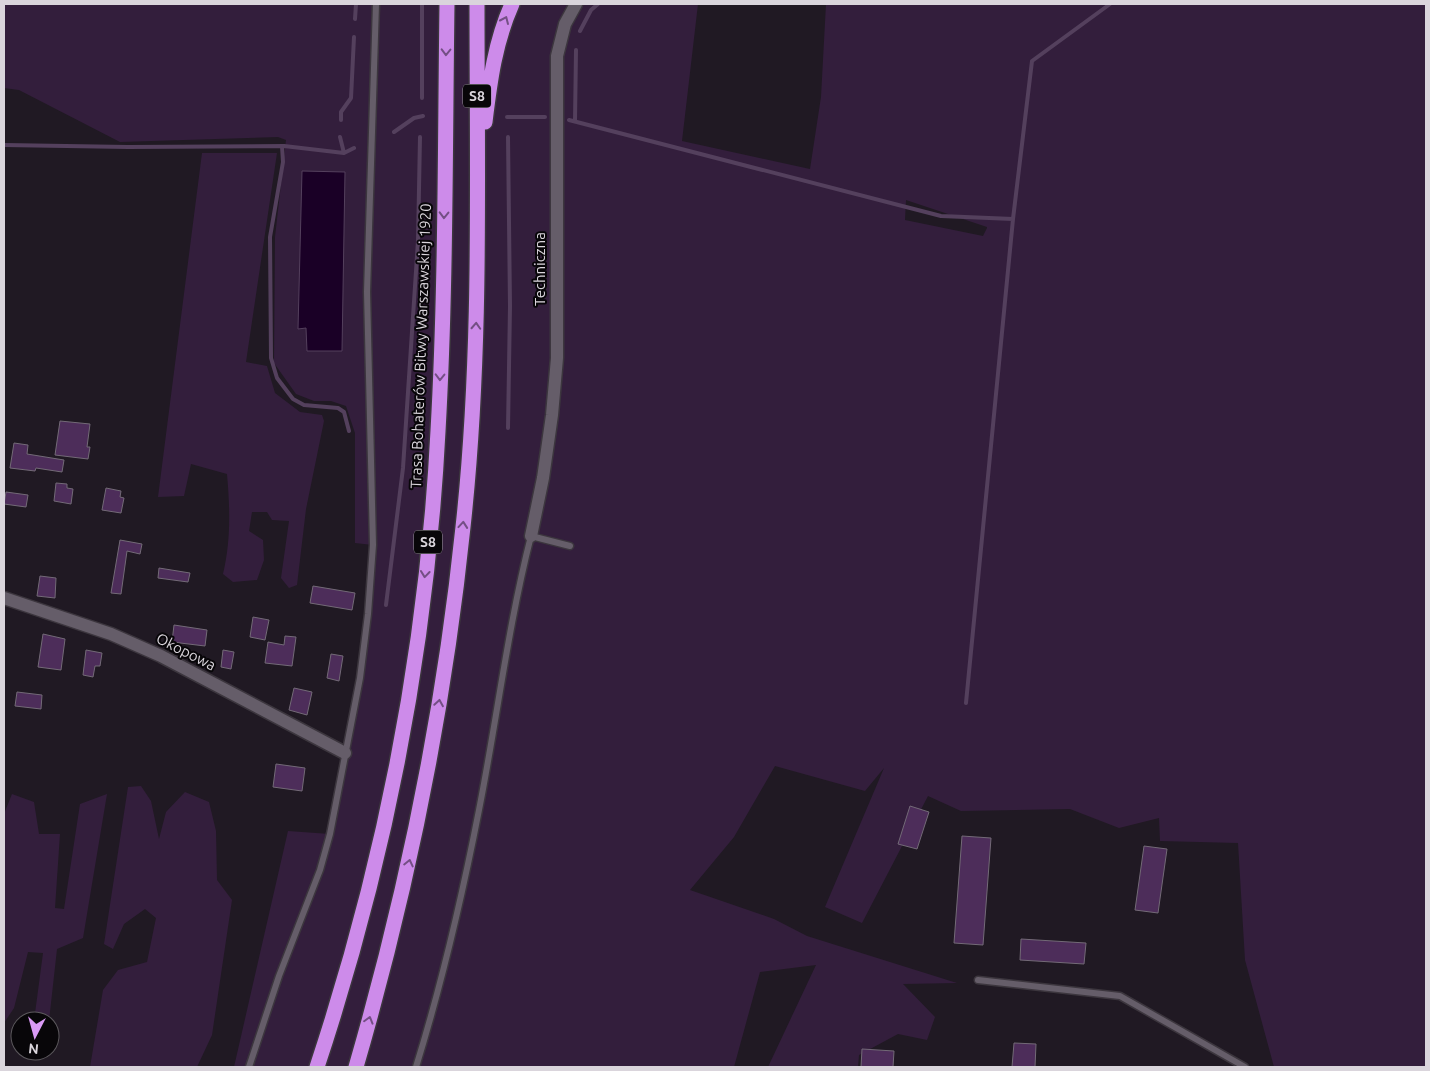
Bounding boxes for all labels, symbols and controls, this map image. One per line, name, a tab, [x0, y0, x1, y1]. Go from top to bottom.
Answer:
one-way arrow	[498, 16, 509, 25]
one-way arrow	[441, 49, 452, 57]
road number: S8	[463, 84, 491, 108]
street label: Trasa Bohaterów Bitwy Warszawskiej 1920	[407, 203, 434, 489]
one-way arrow	[438, 211, 449, 219]
street label: Techniczna	[531, 232, 548, 306]
one-way arrow	[470, 322, 481, 330]
one-way arrow	[434, 374, 445, 382]
one-way arrow	[458, 521, 469, 529]
road number: S8	[414, 530, 442, 554]
one-way arrow	[420, 571, 431, 579]
street label: Okopowa	[154, 629, 219, 674]
one-way arrow	[434, 699, 444, 708]
one-way arrow	[403, 858, 414, 867]
north arrow	[10, 1011, 60, 1061]
one-way arrow	[364, 1017, 374, 1025]
text: N	[28, 1040, 40, 1057]

